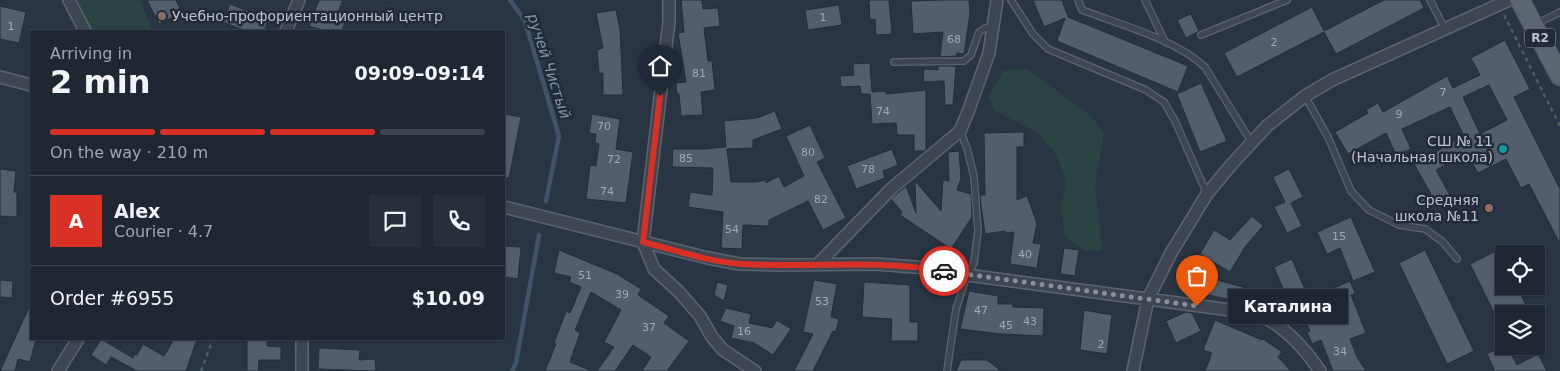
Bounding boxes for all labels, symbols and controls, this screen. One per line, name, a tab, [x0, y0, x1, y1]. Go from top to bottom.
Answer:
place label: Учебно-профориентационный центр	[172, 8, 443, 24]
marker: Учебно-профориентационный центр	[156, 10, 168, 22]
water label: ручей Чистый	[523, 10, 575, 121]
house number: 1	[820, 11, 827, 24]
house number: 1	[8, 20, 15, 33]
road number: R2	[1525, 28, 1555, 48]
house number: 68	[947, 33, 961, 46]
house number: 2	[1271, 36, 1278, 49]
text: Arriving in	[50, 44, 132, 63]
pin	[639, 45, 681, 96]
icon: home	[646, 52, 674, 80]
text: 09:09–09:14	[355, 62, 485, 84]
text: 2 min	[50, 63, 151, 101]
house number: 81	[692, 67, 706, 80]
house number: 7	[1440, 86, 1447, 99]
house number: 74	[876, 105, 890, 118]
house number: 9	[1396, 108, 1403, 121]
house number: 70	[597, 120, 611, 133]
place label: СШ № 11 (Начальная школа)	[1351, 133, 1493, 165]
text: On the way · 210 m	[50, 143, 208, 162]
marker: СШ № 11 (Начальная школа)	[1497, 143, 1509, 155]
house number: 80	[801, 146, 815, 159]
house number: 85	[679, 152, 693, 165]
house number: 72	[607, 153, 621, 166]
house number: 78	[861, 163, 875, 176]
house number: 74	[600, 185, 614, 198]
place label: Средняя школа №11	[1395, 192, 1479, 224]
house number: 82	[814, 193, 828, 206]
button: chat	[369, 195, 421, 247]
button: phone	[433, 195, 485, 247]
text: Alex	[114, 200, 160, 222]
marker: Средняя школа №11	[1483, 202, 1495, 214]
text: A	[69, 210, 83, 232]
text: Courier · 4.7	[114, 222, 213, 241]
house number: 54	[725, 223, 739, 236]
house number: 15	[1332, 230, 1346, 243]
map controls	[1495, 245, 1545, 355]
button: locate	[1495, 245, 1545, 295]
courier	[919, 246, 969, 296]
house number: 40	[1018, 248, 1032, 261]
pin	[1176, 255, 1218, 306]
icon: car	[930, 257, 958, 285]
icon: bag	[1183, 262, 1211, 290]
house number: 51	[578, 269, 592, 282]
text: Order #6955	[50, 287, 174, 309]
text: $10.09	[412, 287, 485, 309]
house number: 39	[615, 288, 629, 301]
callout: Каталина	[1227, 288, 1347, 324]
house number: 53	[815, 295, 829, 308]
text: Каталина	[1244, 297, 1332, 316]
house number: 47	[974, 304, 988, 317]
button: layers	[1495, 305, 1545, 355]
house number: 43	[1023, 315, 1037, 328]
house number: 45	[999, 319, 1013, 332]
house number: 37	[642, 321, 656, 334]
house number: 16	[737, 325, 751, 338]
house number: 2	[1098, 338, 1105, 351]
house number: 34	[1333, 345, 1347, 358]

